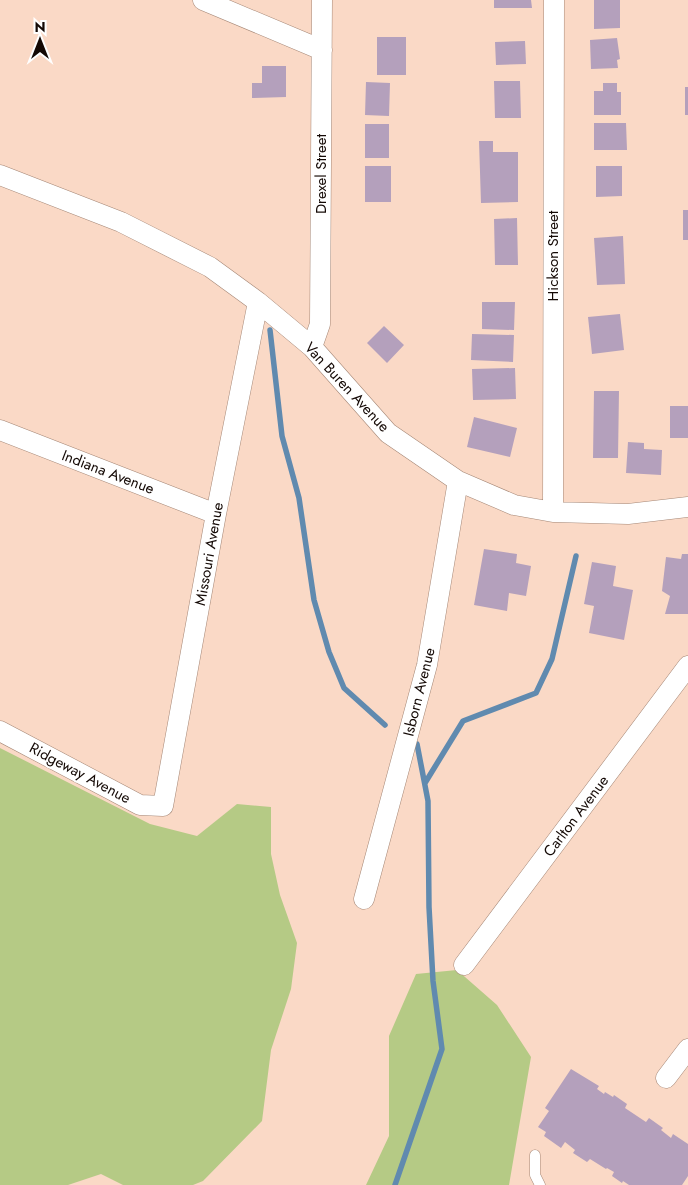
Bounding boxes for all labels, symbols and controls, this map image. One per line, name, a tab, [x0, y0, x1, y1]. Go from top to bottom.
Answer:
north arrow	[15, 15, 65, 65]
text: N	[34, 17, 46, 37]
street label: Drexel Street	[310, 134, 332, 214]
street label: Hickson Street	[542, 210, 564, 301]
street label: Van Buren Avenue	[299, 337, 395, 437]
street label: Indiana Avenue	[59, 444, 158, 500]
street label: Missouri Avenue	[189, 500, 229, 607]
street label: Isborn Avenue	[397, 645, 441, 739]
street label: Ridgeway Avenue	[25, 737, 135, 809]
street label: Carlton Avenue	[538, 770, 614, 861]

